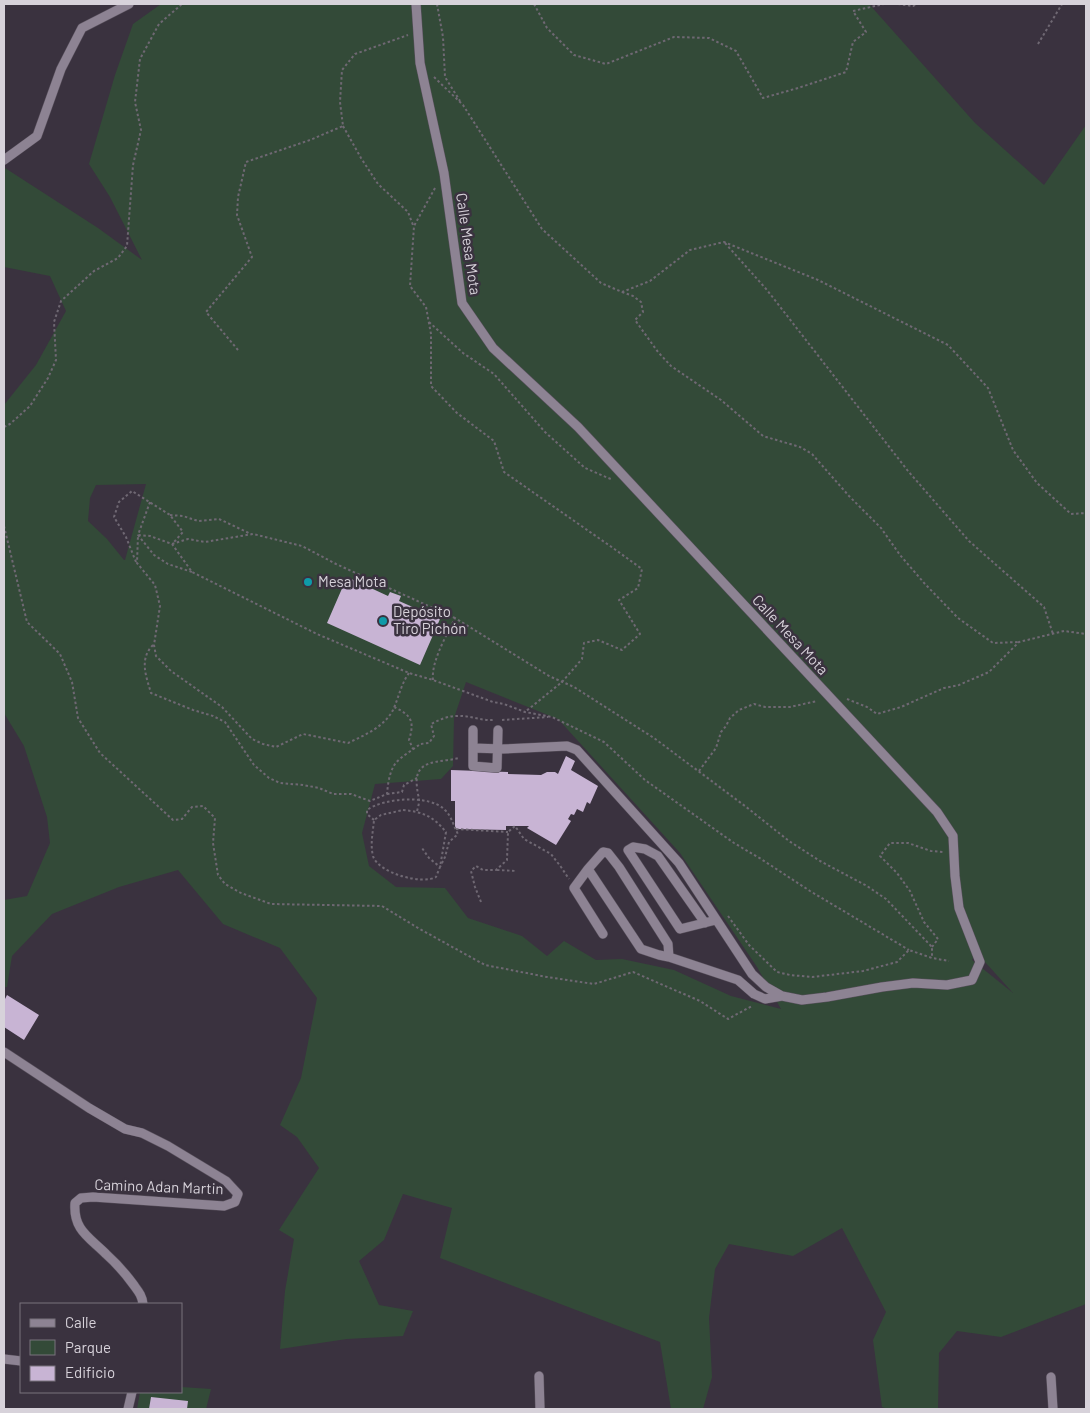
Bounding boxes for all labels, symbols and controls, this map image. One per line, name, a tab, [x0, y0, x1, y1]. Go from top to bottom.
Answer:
street label: Calle Mesa Mota	[453, 192, 485, 296]
place label: Mesa Mota	[318, 572, 386, 590]
marker: Mesa Mota	[302, 576, 314, 588]
street label: Calle Mesa Mota	[749, 591, 832, 678]
place label: Depósito Tiro Pichón	[393, 602, 466, 637]
marker: Depósito Tiro Pichón	[377, 615, 389, 627]
street label: Camino Adan Martin	[94, 1175, 224, 1197]
legend	[20, 1303, 182, 1393]
text: Calle	[65, 1313, 97, 1331]
text: Parque	[65, 1338, 111, 1356]
text: Edificio	[65, 1363, 115, 1381]

